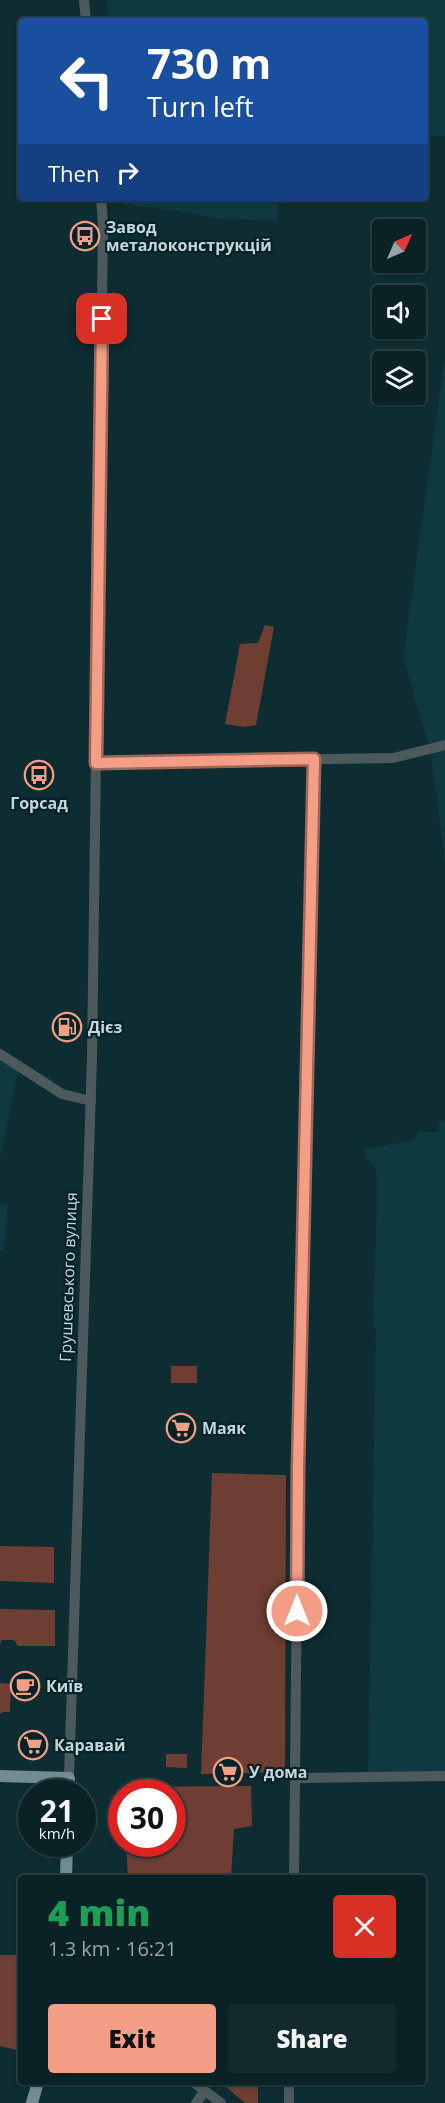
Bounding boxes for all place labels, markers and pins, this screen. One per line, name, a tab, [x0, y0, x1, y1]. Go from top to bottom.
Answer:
place label: Завод металоконструкцій	[106, 216, 272, 256]
bus stop icon: Завод металоконструкцій	[69, 220, 101, 252]
pin	[76, 293, 127, 344]
bus stop icon: Горсад	[23, 759, 55, 791]
place label: Горсад	[10, 792, 68, 814]
fuel station icon: Дієз	[51, 1011, 83, 1043]
place label: Дієз	[88, 1016, 122, 1038]
supermarket icon: Маяк	[165, 1412, 197, 1444]
place label: Маяк	[202, 1417, 246, 1439]
cafe icon: Київ	[9, 1670, 41, 1702]
place label: Київ	[46, 1675, 83, 1697]
supermarket icon: Каравай	[17, 1729, 49, 1761]
place label: Каравай	[54, 1734, 125, 1756]
supermarket icon: У дома	[212, 1756, 244, 1788]
place label: У дома	[249, 1761, 307, 1783]

